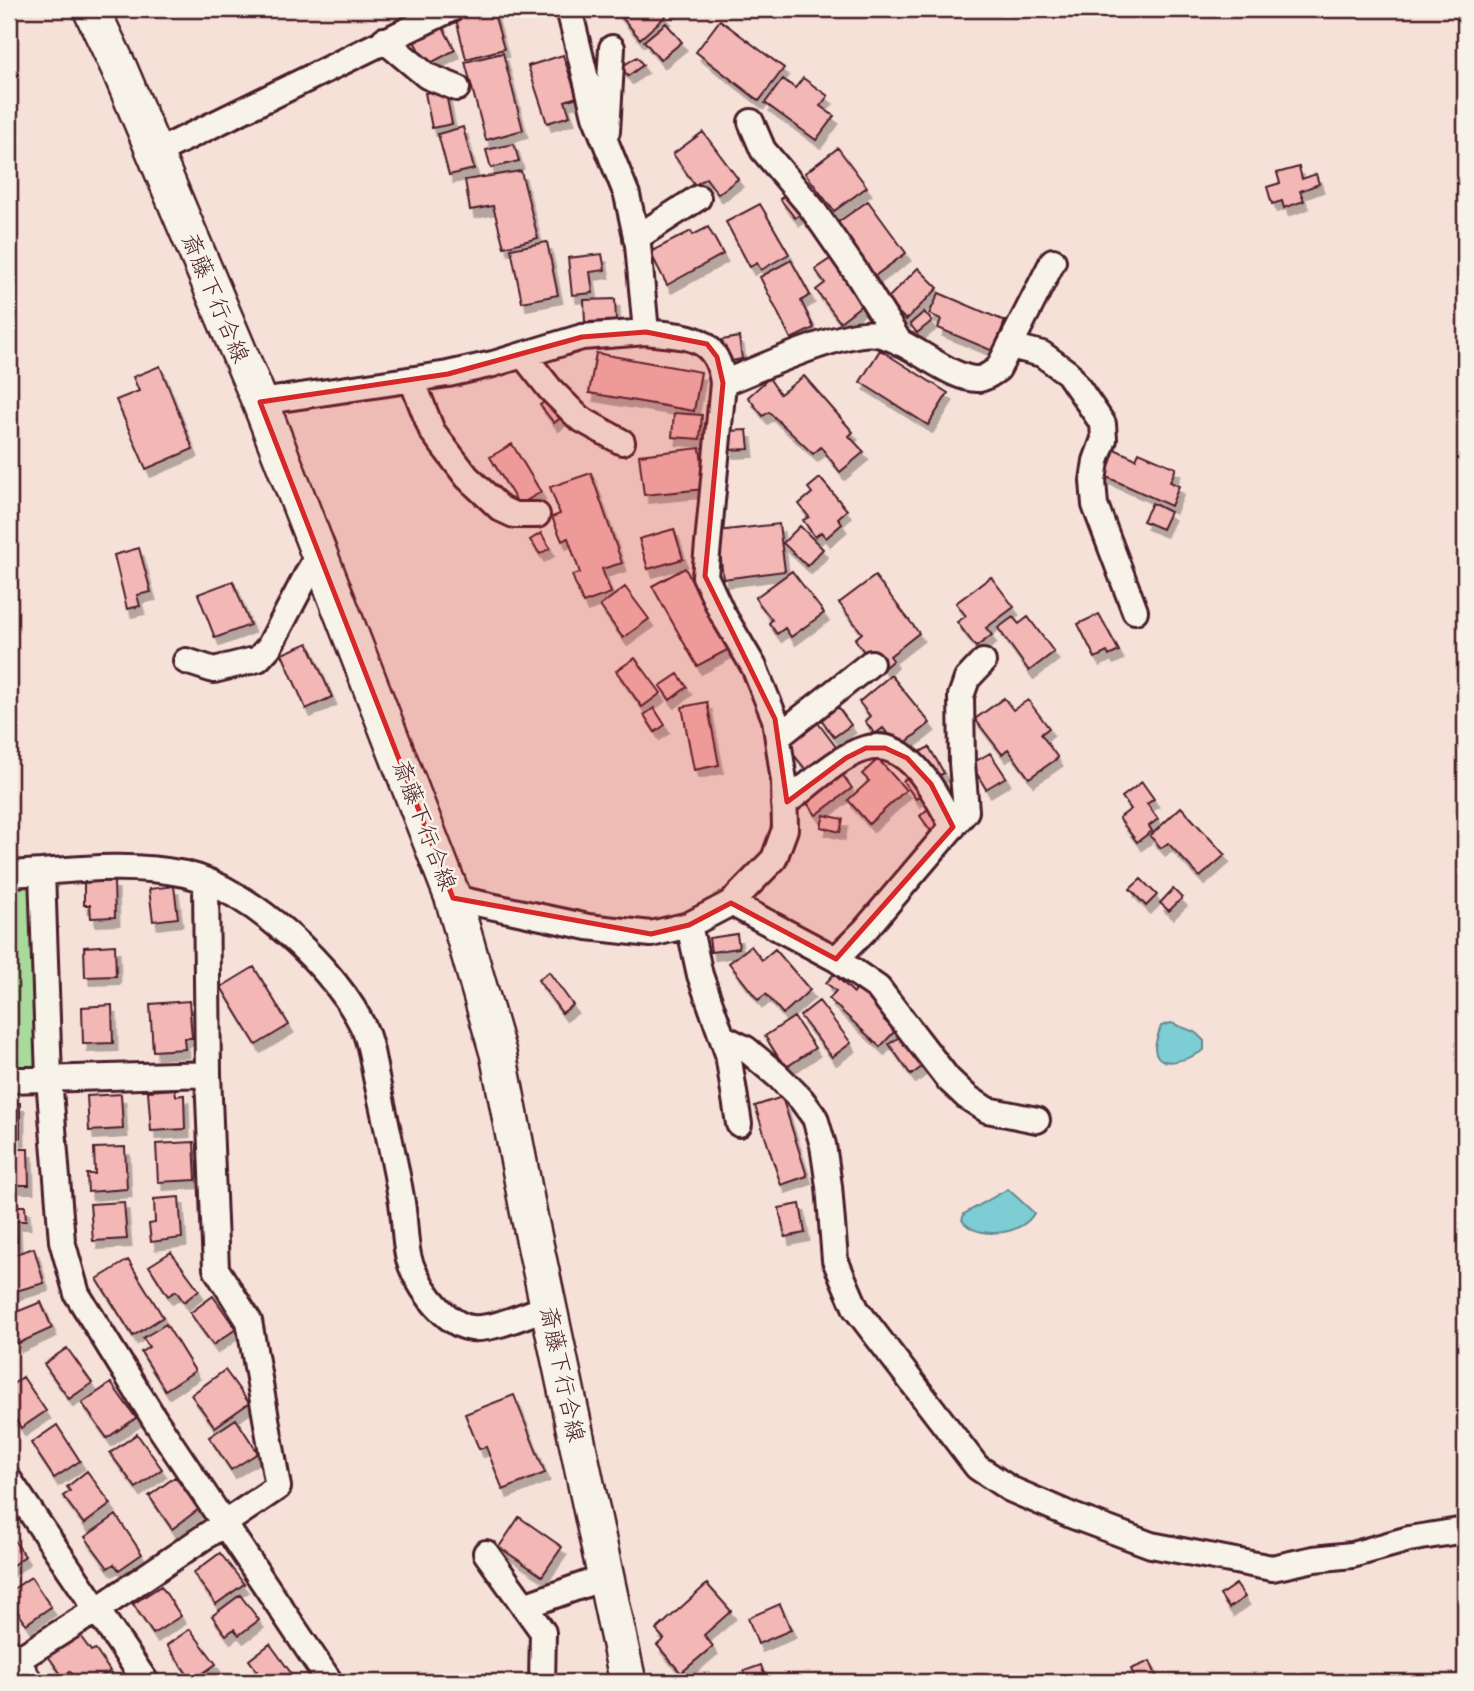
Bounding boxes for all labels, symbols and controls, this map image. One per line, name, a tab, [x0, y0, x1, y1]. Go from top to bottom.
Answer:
street label: 斎藤下行合線	[175, 229, 255, 367]
street label: 斎藤下行合線	[386, 756, 462, 895]
street label: 斎藤下行合線	[534, 1304, 590, 1445]

